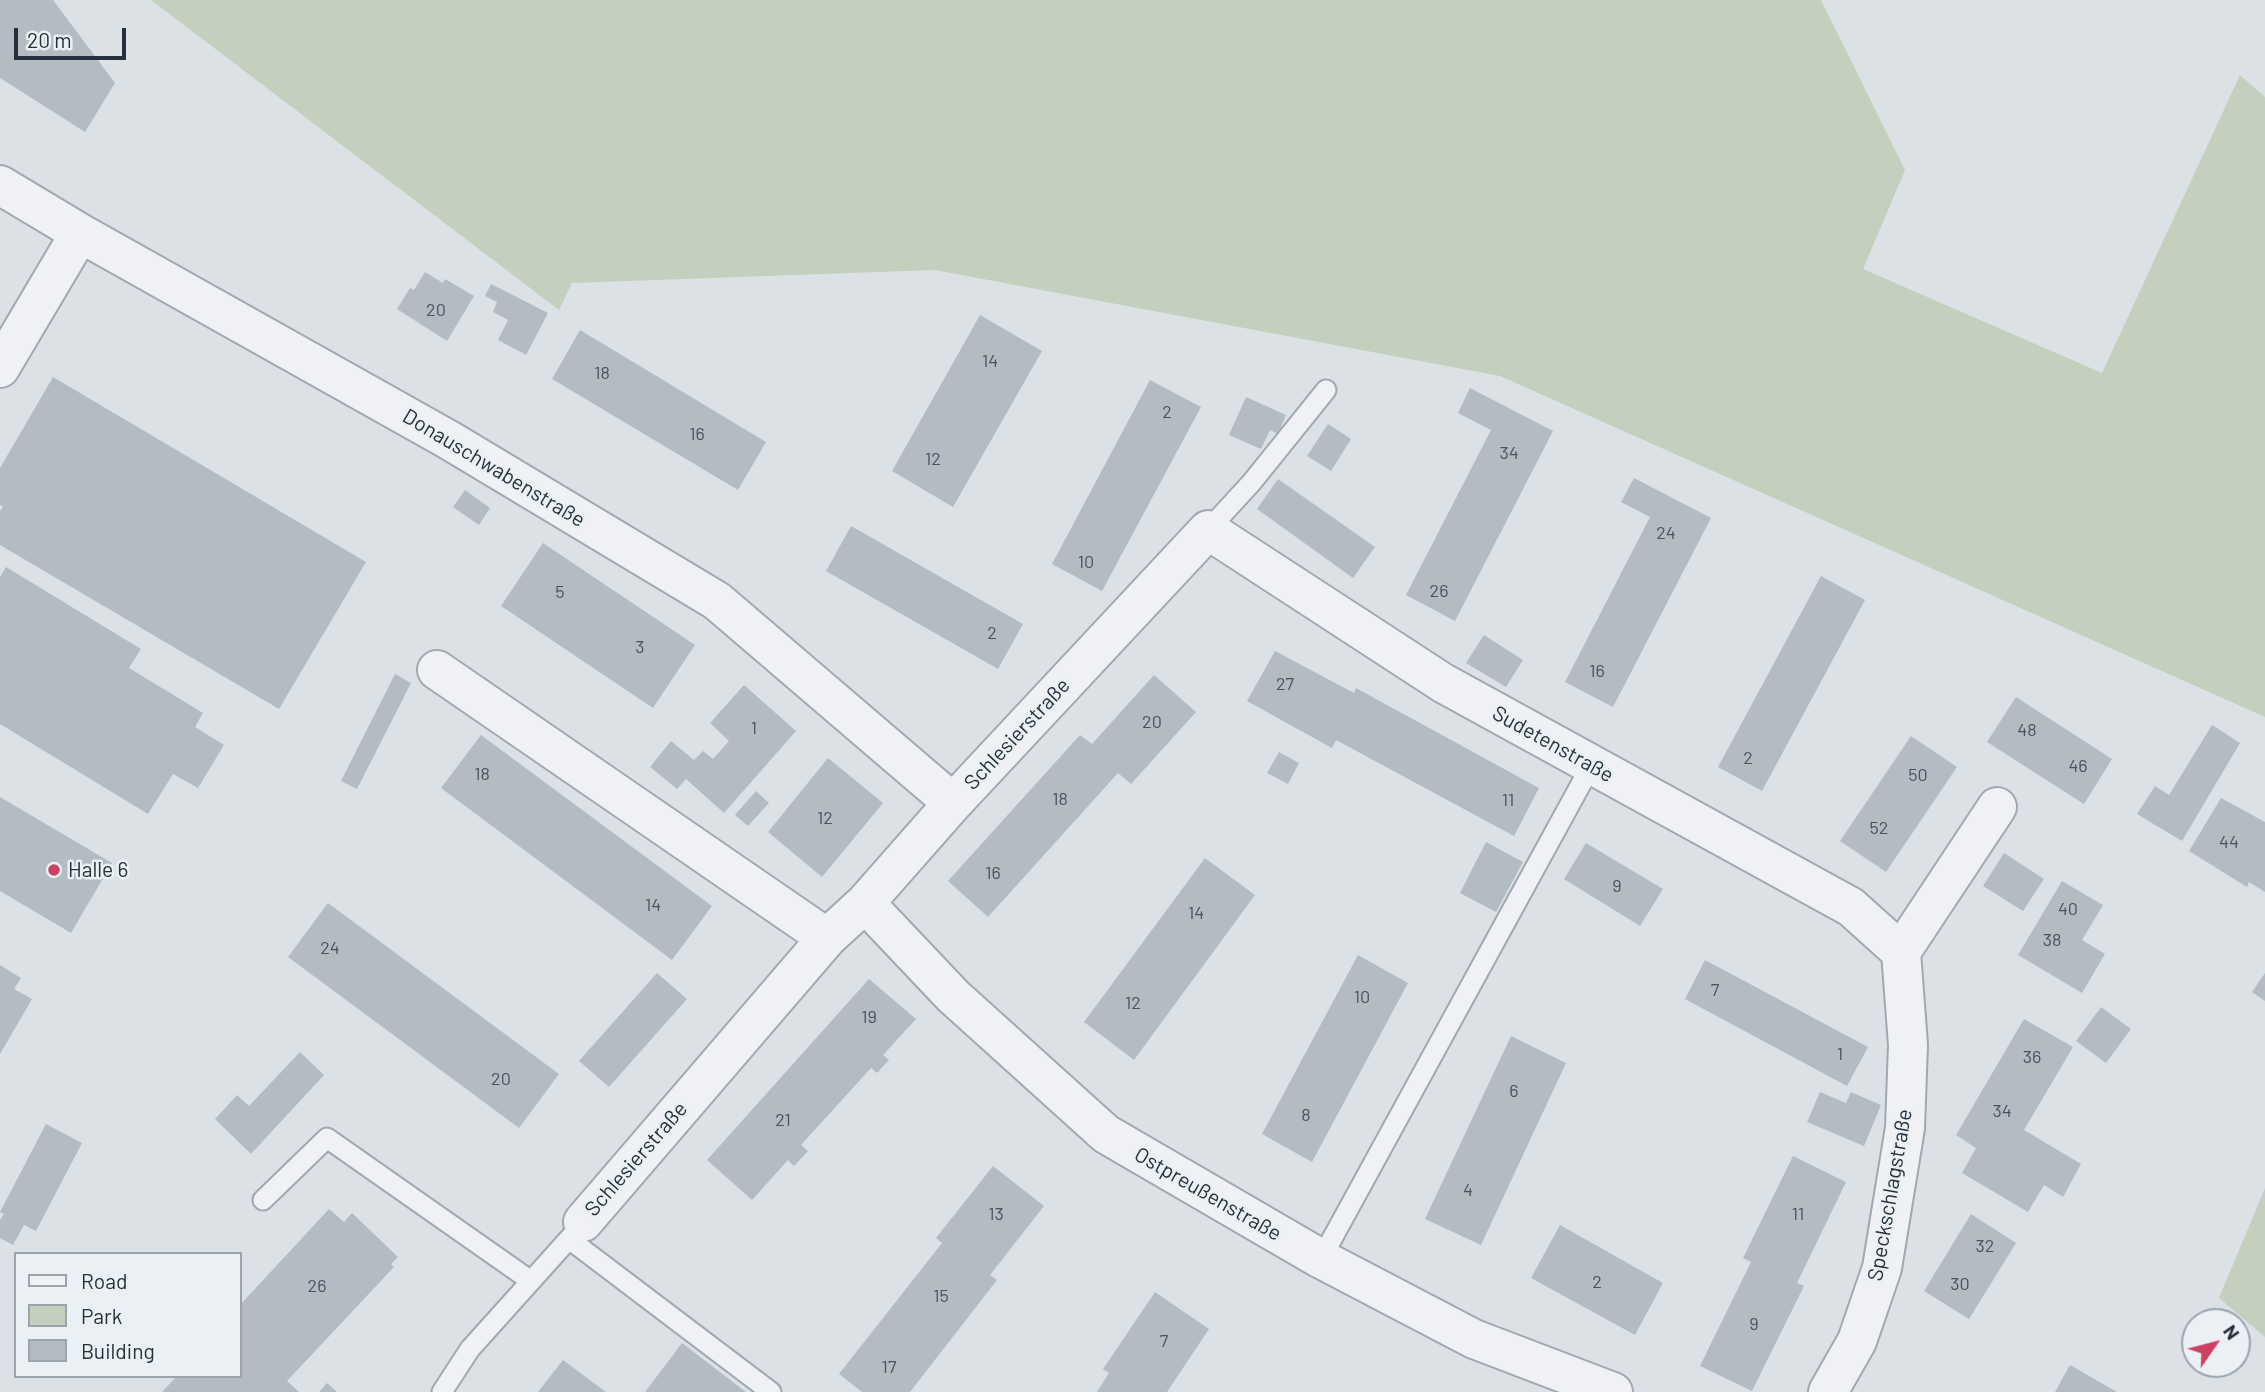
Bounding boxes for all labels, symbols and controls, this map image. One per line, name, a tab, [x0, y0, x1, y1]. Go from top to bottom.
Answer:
scale bar	[18, 14, 130, 58]
text: 20 m	[27, 27, 72, 52]
house number: 20	[426, 299, 446, 321]
house number: 14	[982, 350, 998, 372]
house number: 18	[594, 362, 610, 384]
house number: 2	[1162, 401, 1172, 423]
street label: Donauschwabenstraße	[398, 404, 590, 532]
house number: 16	[689, 423, 705, 445]
house number: 34	[1499, 442, 1519, 464]
house number: 12	[925, 448, 941, 470]
house number: 24	[1656, 522, 1676, 544]
house number: 10	[1078, 551, 1094, 573]
house number: 26	[1430, 580, 1448, 602]
house number: 5	[555, 581, 565, 603]
house number: 2	[987, 622, 997, 644]
house number: 3	[635, 636, 645, 658]
house number: 16	[1589, 660, 1605, 682]
street label: Schlesierstraße	[959, 673, 1075, 795]
house number: 27	[1276, 673, 1294, 695]
street label: Sudetenstraße	[1488, 700, 1618, 788]
house number: 20	[1142, 711, 1162, 733]
house number: 1	[751, 717, 757, 739]
house number: 48	[2017, 719, 2037, 741]
house number: 2	[1743, 747, 1753, 769]
house number: 46	[2068, 755, 2088, 777]
house number: 18	[474, 763, 490, 785]
house number: 50	[1908, 764, 1928, 786]
house number: 18	[1052, 788, 1068, 810]
house number: 11	[1502, 789, 1514, 811]
house number: 12	[817, 807, 833, 829]
house number: 52	[1870, 817, 1888, 839]
house number: 44	[2219, 831, 2239, 853]
place label: Halle 6	[68, 857, 128, 883]
marker: Halle 6	[46, 862, 62, 878]
house number: 16	[985, 862, 1001, 884]
house number: 9	[1612, 875, 1622, 897]
house number: 14	[645, 894, 661, 916]
house number: 40	[2058, 898, 2078, 920]
house number: 14	[1188, 902, 1204, 924]
house number: 38	[2043, 929, 2061, 951]
house number: 24	[320, 937, 340, 959]
house number: 7	[1711, 979, 1719, 1001]
house number: 10	[1354, 986, 1370, 1008]
house number: 12	[1125, 992, 1141, 1014]
house number: 19	[861, 1006, 877, 1028]
house number: 1	[1837, 1043, 1843, 1065]
house number: 36	[2023, 1046, 2041, 1068]
house number: 20	[491, 1068, 511, 1090]
house number: 6	[1509, 1080, 1519, 1102]
street label: Schlesierstraße	[579, 1097, 693, 1221]
house number: 34	[1992, 1100, 2012, 1122]
house number: 8	[1301, 1104, 1311, 1126]
street label: Speckschlagstraße	[1862, 1107, 1918, 1283]
house number: 21	[775, 1109, 791, 1131]
street label: Ostpreußenstraße	[1130, 1142, 1286, 1246]
house number: 4	[1463, 1179, 1473, 1201]
house number: 13	[988, 1203, 1004, 1225]
house number: 11	[1792, 1203, 1804, 1225]
house number: 32	[1976, 1235, 1994, 1257]
legend	[14, 1252, 242, 1378]
text: Road	[81, 1268, 127, 1293]
house number: 2	[1592, 1271, 1602, 1293]
house number: 30	[1950, 1273, 1970, 1295]
house number: 26	[308, 1275, 326, 1297]
house number: 15	[933, 1285, 949, 1307]
text: Park	[81, 1303, 122, 1328]
north arrow	[2181, 1308, 2251, 1378]
house number: 9	[1749, 1313, 1759, 1335]
text: N	[2219, 1320, 2245, 1344]
house number: 7	[1160, 1330, 1168, 1352]
text: Building	[81, 1338, 155, 1363]
house number: 17	[882, 1356, 896, 1378]

